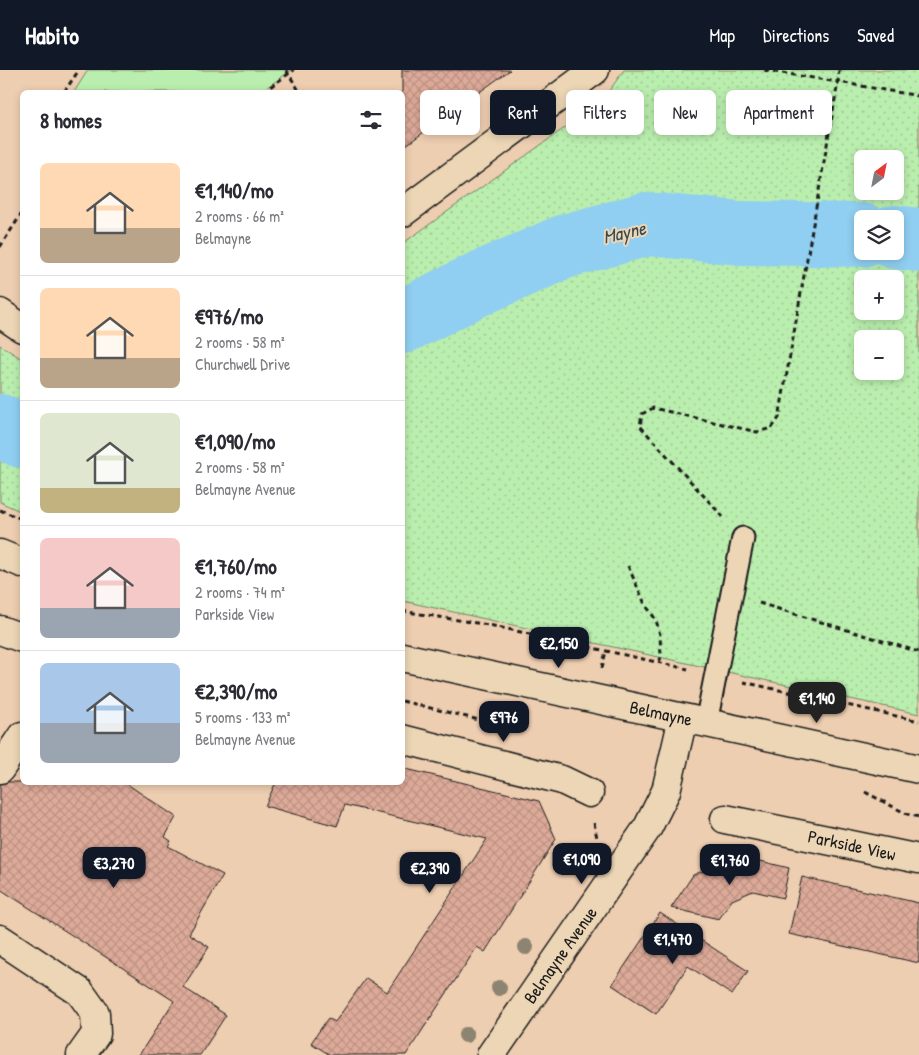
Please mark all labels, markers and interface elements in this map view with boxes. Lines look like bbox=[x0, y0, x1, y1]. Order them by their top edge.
text: Habito bbox=[25, 19, 79, 51]
text: Map bbox=[710, 23, 735, 48]
text: Directions bbox=[763, 23, 829, 48]
text: Saved bbox=[857, 23, 894, 48]
chip: Buy bbox=[420, 90, 480, 135]
chip: Rent bbox=[490, 90, 556, 135]
chip: Filters bbox=[566, 90, 644, 135]
chip: New bbox=[654, 90, 716, 135]
chip: Apartment bbox=[726, 90, 832, 135]
text: 8 homes bbox=[40, 106, 102, 135]
icon: filters bbox=[357, 106, 385, 134]
north arrow bbox=[854, 150, 904, 200]
map controls bbox=[854, 150, 904, 380]
text: €1,140/mo bbox=[195, 176, 274, 205]
icon: home bbox=[80, 183, 140, 243]
text: 2 rooms · 66 m² bbox=[195, 205, 284, 227]
button: layers bbox=[854, 210, 904, 260]
water label: Mayne bbox=[600, 214, 649, 249]
text: Belmayne bbox=[195, 227, 251, 249]
button: + bbox=[854, 270, 904, 320]
text: €976/mo bbox=[195, 302, 263, 331]
icon: home bbox=[80, 308, 140, 368]
button: − bbox=[854, 330, 904, 380]
text: 2 rooms · 58 m² bbox=[195, 331, 285, 353]
text: Churchwell Drive bbox=[195, 353, 290, 375]
text: €1,090/mo bbox=[195, 427, 275, 456]
icon: home bbox=[80, 433, 140, 493]
text: 2 rooms · 58 m² bbox=[195, 456, 285, 478]
text: Belmayne Avenue bbox=[195, 478, 296, 500]
text: €1,760/mo bbox=[195, 552, 277, 581]
icon: home bbox=[80, 558, 140, 618]
text: 2 rooms · 74 m² bbox=[195, 581, 285, 603]
text: Parkside View bbox=[195, 603, 274, 625]
pin: €2,150 bbox=[518, 626, 600, 669]
text: €2,150 bbox=[540, 632, 578, 654]
text: €2,390/mo bbox=[195, 677, 277, 706]
pin: €1,140 bbox=[776, 682, 858, 724]
icon: home bbox=[80, 683, 140, 743]
text: €1,140 bbox=[799, 687, 835, 709]
street label: Belmayne bbox=[627, 694, 695, 732]
pin: €976 bbox=[474, 700, 534, 743]
text: 5 rooms · 133 m² bbox=[195, 706, 291, 728]
text: €976 bbox=[490, 706, 518, 728]
text: Belmayne Avenue bbox=[195, 728, 296, 750]
street label: Parkside View bbox=[806, 824, 898, 866]
pin: €1,090 bbox=[541, 842, 623, 885]
pin: €1,760 bbox=[689, 844, 771, 886]
pin: €3,270 bbox=[73, 846, 155, 889]
text: €1,090 bbox=[564, 848, 600, 870]
text: €1,760 bbox=[711, 849, 749, 871]
text: €3,270 bbox=[94, 852, 134, 874]
pin: €2,390 bbox=[389, 852, 471, 894]
text: €2,390 bbox=[411, 857, 449, 879]
street label: Belmayne Avenue bbox=[517, 902, 603, 1008]
pin: €1,470 bbox=[632, 922, 714, 965]
text: €1,470 bbox=[654, 928, 692, 950]

